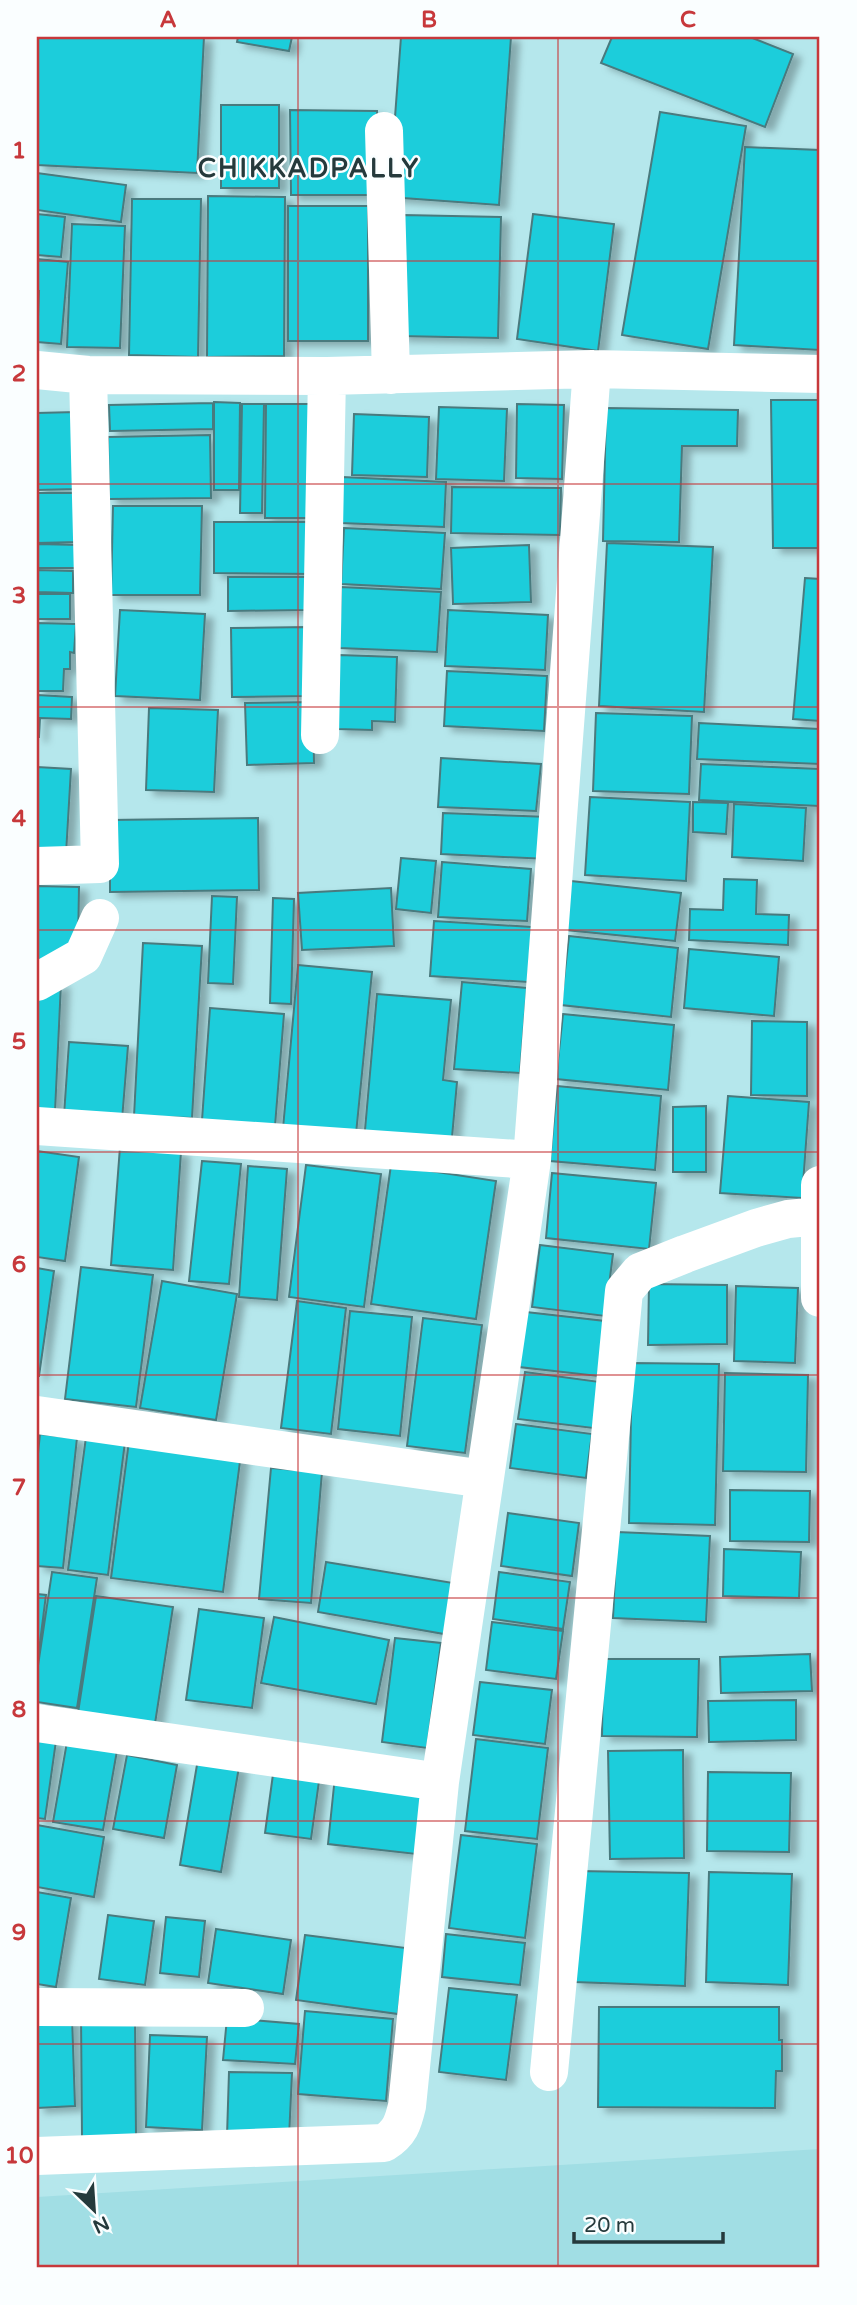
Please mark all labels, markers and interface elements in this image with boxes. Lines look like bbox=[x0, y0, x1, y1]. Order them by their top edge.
text: A bbox=[159, 6, 177, 34]
text: B bbox=[421, 6, 437, 34]
text: C bbox=[680, 6, 696, 34]
text: 1 bbox=[12, 137, 26, 165]
district label: CHIKKADPALLY bbox=[198, 153, 420, 184]
text: 2 bbox=[12, 360, 26, 388]
text: 3 bbox=[12, 582, 26, 610]
text: 4 bbox=[12, 805, 27, 833]
text: 5 bbox=[12, 1028, 26, 1056]
text: 6 bbox=[12, 1251, 26, 1279]
text: 7 bbox=[12, 1474, 26, 1502]
text: 8 bbox=[12, 1696, 26, 1724]
text: 9 bbox=[12, 1919, 26, 1947]
text: 10 bbox=[5, 2142, 33, 2170]
north arrow bbox=[60, 2176, 130, 2246]
scale bar bbox=[574, 2200, 722, 2244]
text: N bbox=[89, 2211, 112, 2238]
text: 20 m bbox=[584, 2213, 635, 2238]

